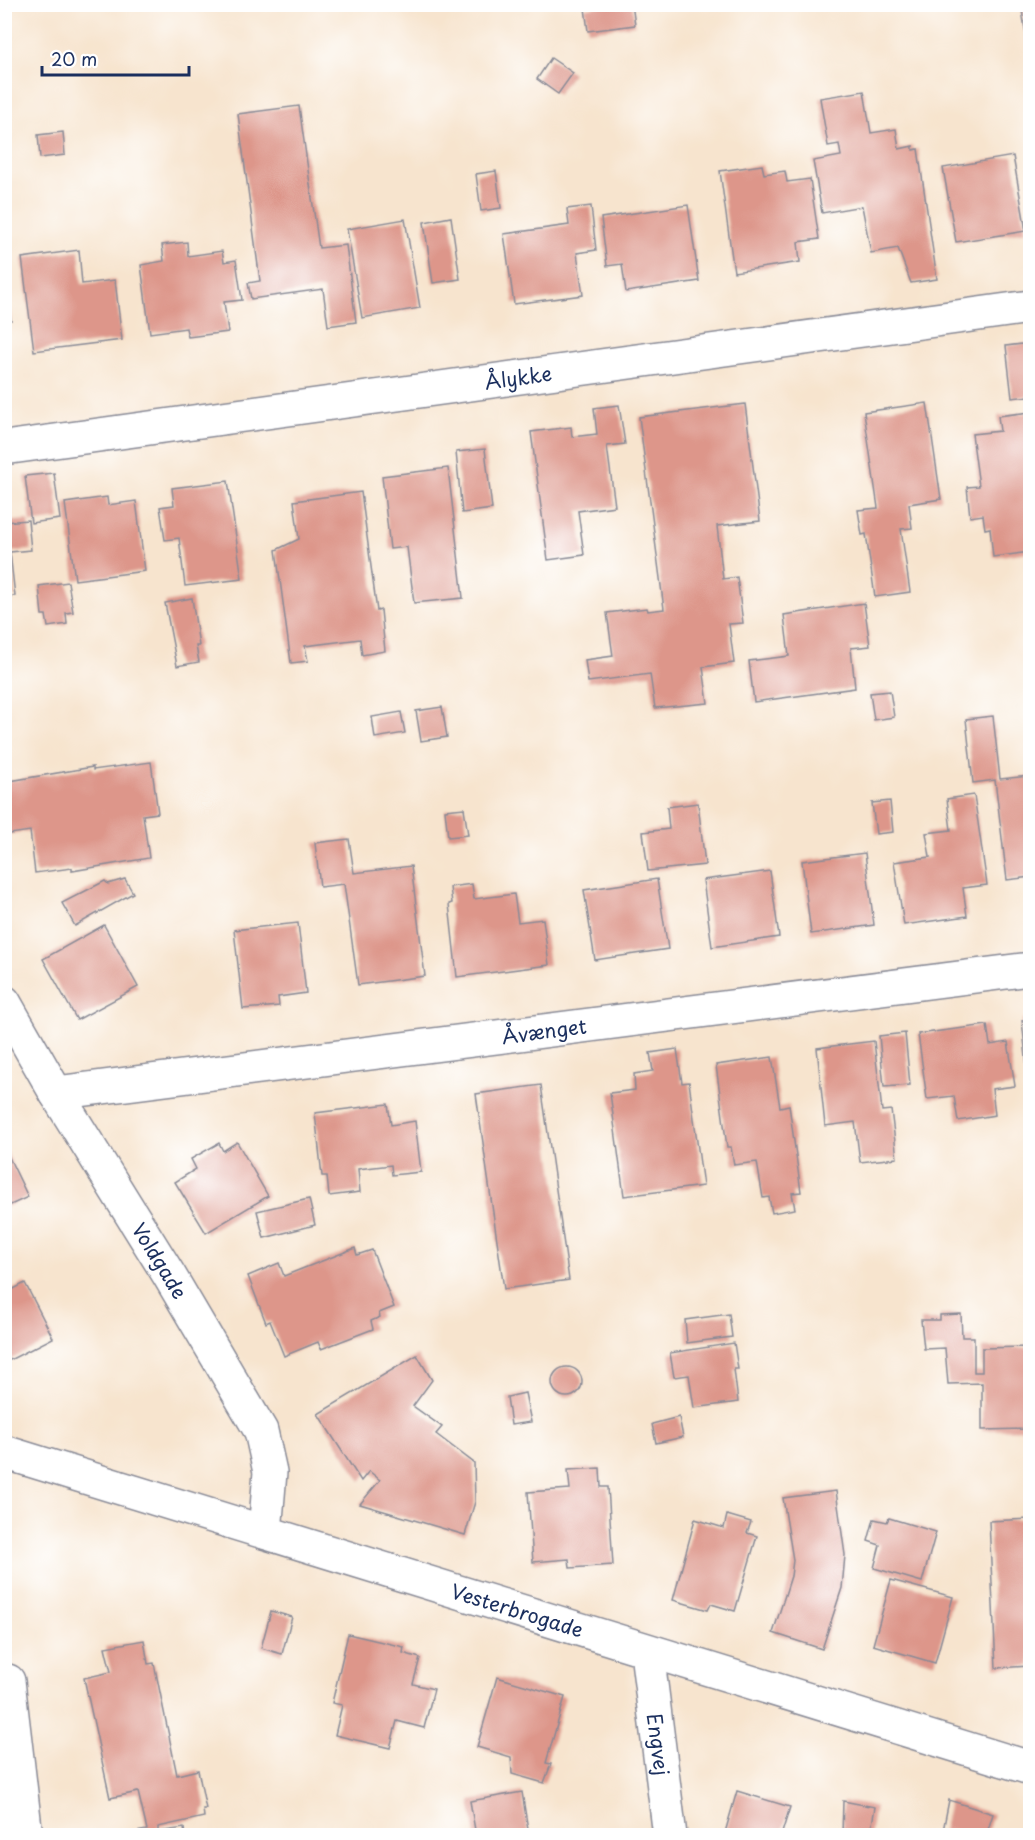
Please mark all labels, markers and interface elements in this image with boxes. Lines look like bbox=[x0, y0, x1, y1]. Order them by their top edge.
scale bar bbox=[42, 39, 189, 77]
text: 20 m bbox=[51, 45, 97, 72]
street label: Ålykke bbox=[483, 358, 554, 397]
street label: Åvænget bbox=[500, 1011, 588, 1051]
street label: Voldgade bbox=[125, 1217, 195, 1305]
street label: Vesterbrogade bbox=[447, 1576, 587, 1645]
street label: Engvej bbox=[640, 1711, 677, 1777]

